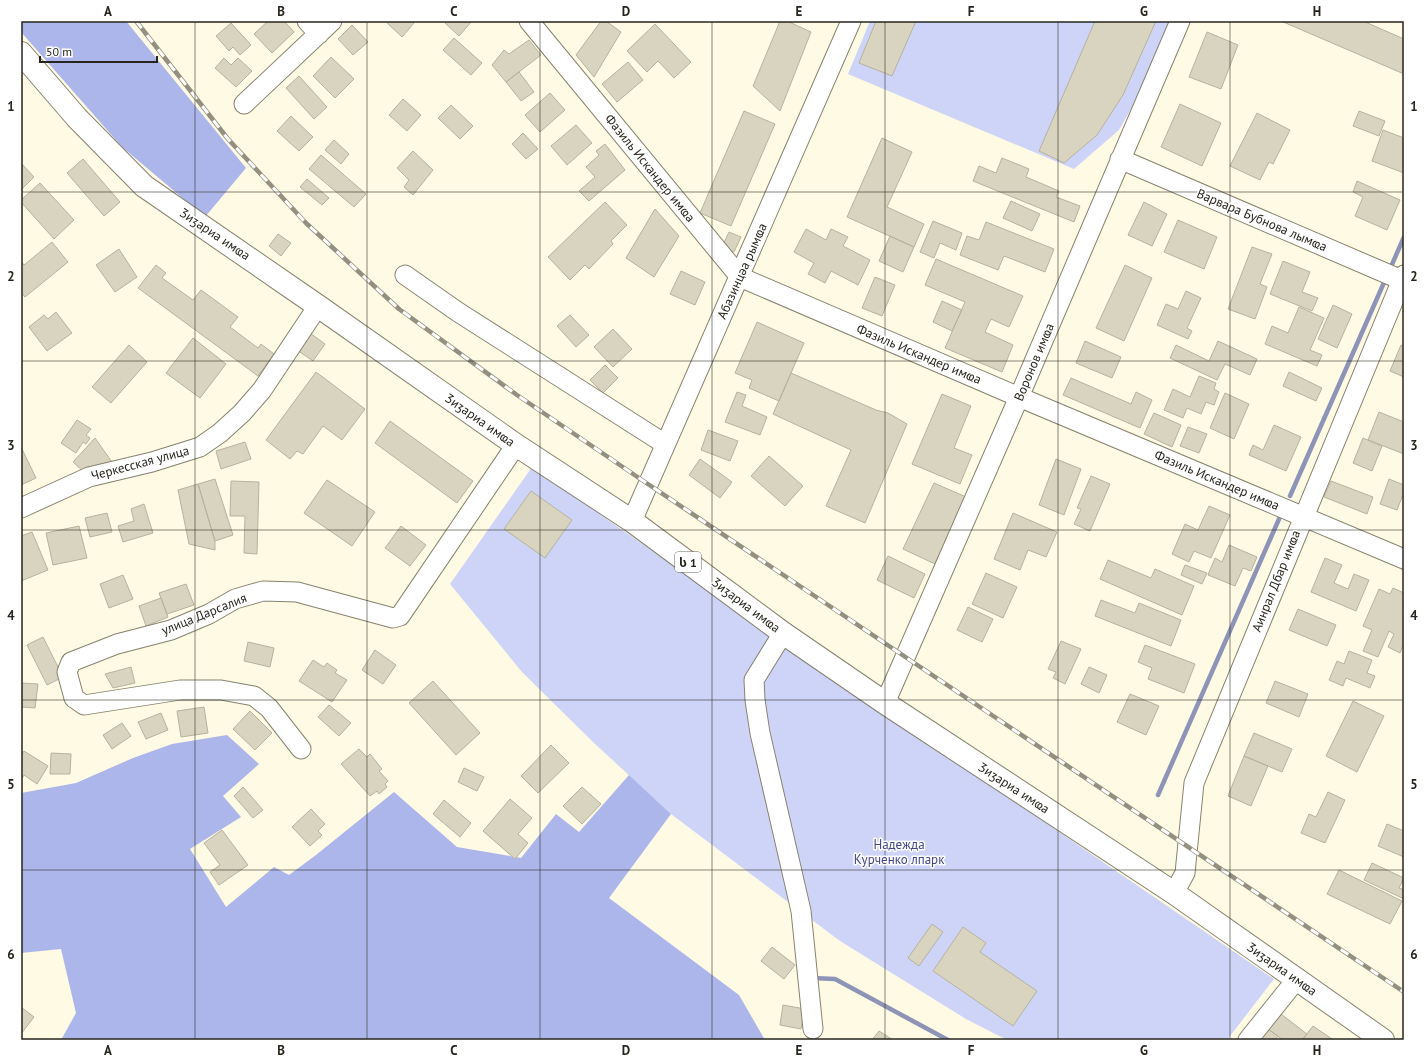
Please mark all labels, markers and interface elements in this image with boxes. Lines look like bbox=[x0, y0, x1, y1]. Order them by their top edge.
text: A bbox=[104, 3, 112, 20]
text: B bbox=[277, 3, 285, 20]
text: C bbox=[450, 3, 458, 20]
text: D bbox=[622, 3, 630, 20]
text: E bbox=[796, 3, 803, 20]
text: F bbox=[968, 3, 975, 20]
text: G bbox=[1140, 3, 1148, 20]
text: H bbox=[1313, 3, 1321, 20]
scale bar bbox=[40, 38, 157, 64]
text: 50 m bbox=[46, 44, 72, 59]
text: 1 bbox=[7, 98, 15, 115]
text: 1 bbox=[1410, 98, 1418, 115]
street label: Фазиль Искандер имҩа bbox=[601, 111, 699, 225]
street label: Варвара Бубнова лымҩа bbox=[1194, 185, 1330, 255]
street label: Ӡиӡариа имҩа bbox=[176, 204, 254, 264]
street label: Абазинцәа рымҩа bbox=[713, 220, 771, 322]
text: 2 bbox=[7, 268, 15, 285]
text: 2 bbox=[1410, 268, 1418, 285]
street label: Фазиль Искандер имҩа bbox=[854, 320, 984, 388]
street label: Воронов имҩа bbox=[1010, 320, 1058, 404]
street label: Ӡиӡариа имҩа bbox=[442, 390, 518, 450]
text: 3 bbox=[7, 437, 15, 454]
text: 3 bbox=[1410, 437, 1418, 454]
street label: Черкесская улица bbox=[89, 442, 191, 484]
street label: Фазиль Искандер имҩа bbox=[1152, 446, 1282, 514]
street label: Аинрал Дбар имҩа bbox=[1248, 528, 1304, 634]
road number: ს 1 bbox=[675, 552, 701, 572]
street label: Ӡиӡариа имҩа bbox=[708, 574, 784, 636]
street label: улица Дарсалия bbox=[159, 589, 249, 639]
text: 4 bbox=[7, 607, 15, 624]
text: 4 bbox=[1410, 607, 1418, 624]
street label: Ӡиӡариа имҩа bbox=[975, 759, 1053, 817]
text: 5 bbox=[7, 776, 15, 793]
text: 5 bbox=[1410, 776, 1418, 793]
park label: Надежда Курченко лпарк bbox=[854, 836, 945, 868]
street label: Ӡиӡариа имҩа bbox=[1244, 939, 1320, 999]
text: 6 bbox=[7, 946, 15, 963]
text: 6 bbox=[1410, 946, 1418, 963]
text: A bbox=[104, 1042, 112, 1059]
text: B bbox=[277, 1042, 285, 1059]
text: C bbox=[450, 1042, 458, 1059]
text: D bbox=[622, 1042, 630, 1059]
text: E bbox=[796, 1042, 803, 1059]
text: F bbox=[968, 1042, 975, 1059]
text: G bbox=[1140, 1042, 1148, 1059]
text: H bbox=[1313, 1042, 1321, 1059]

